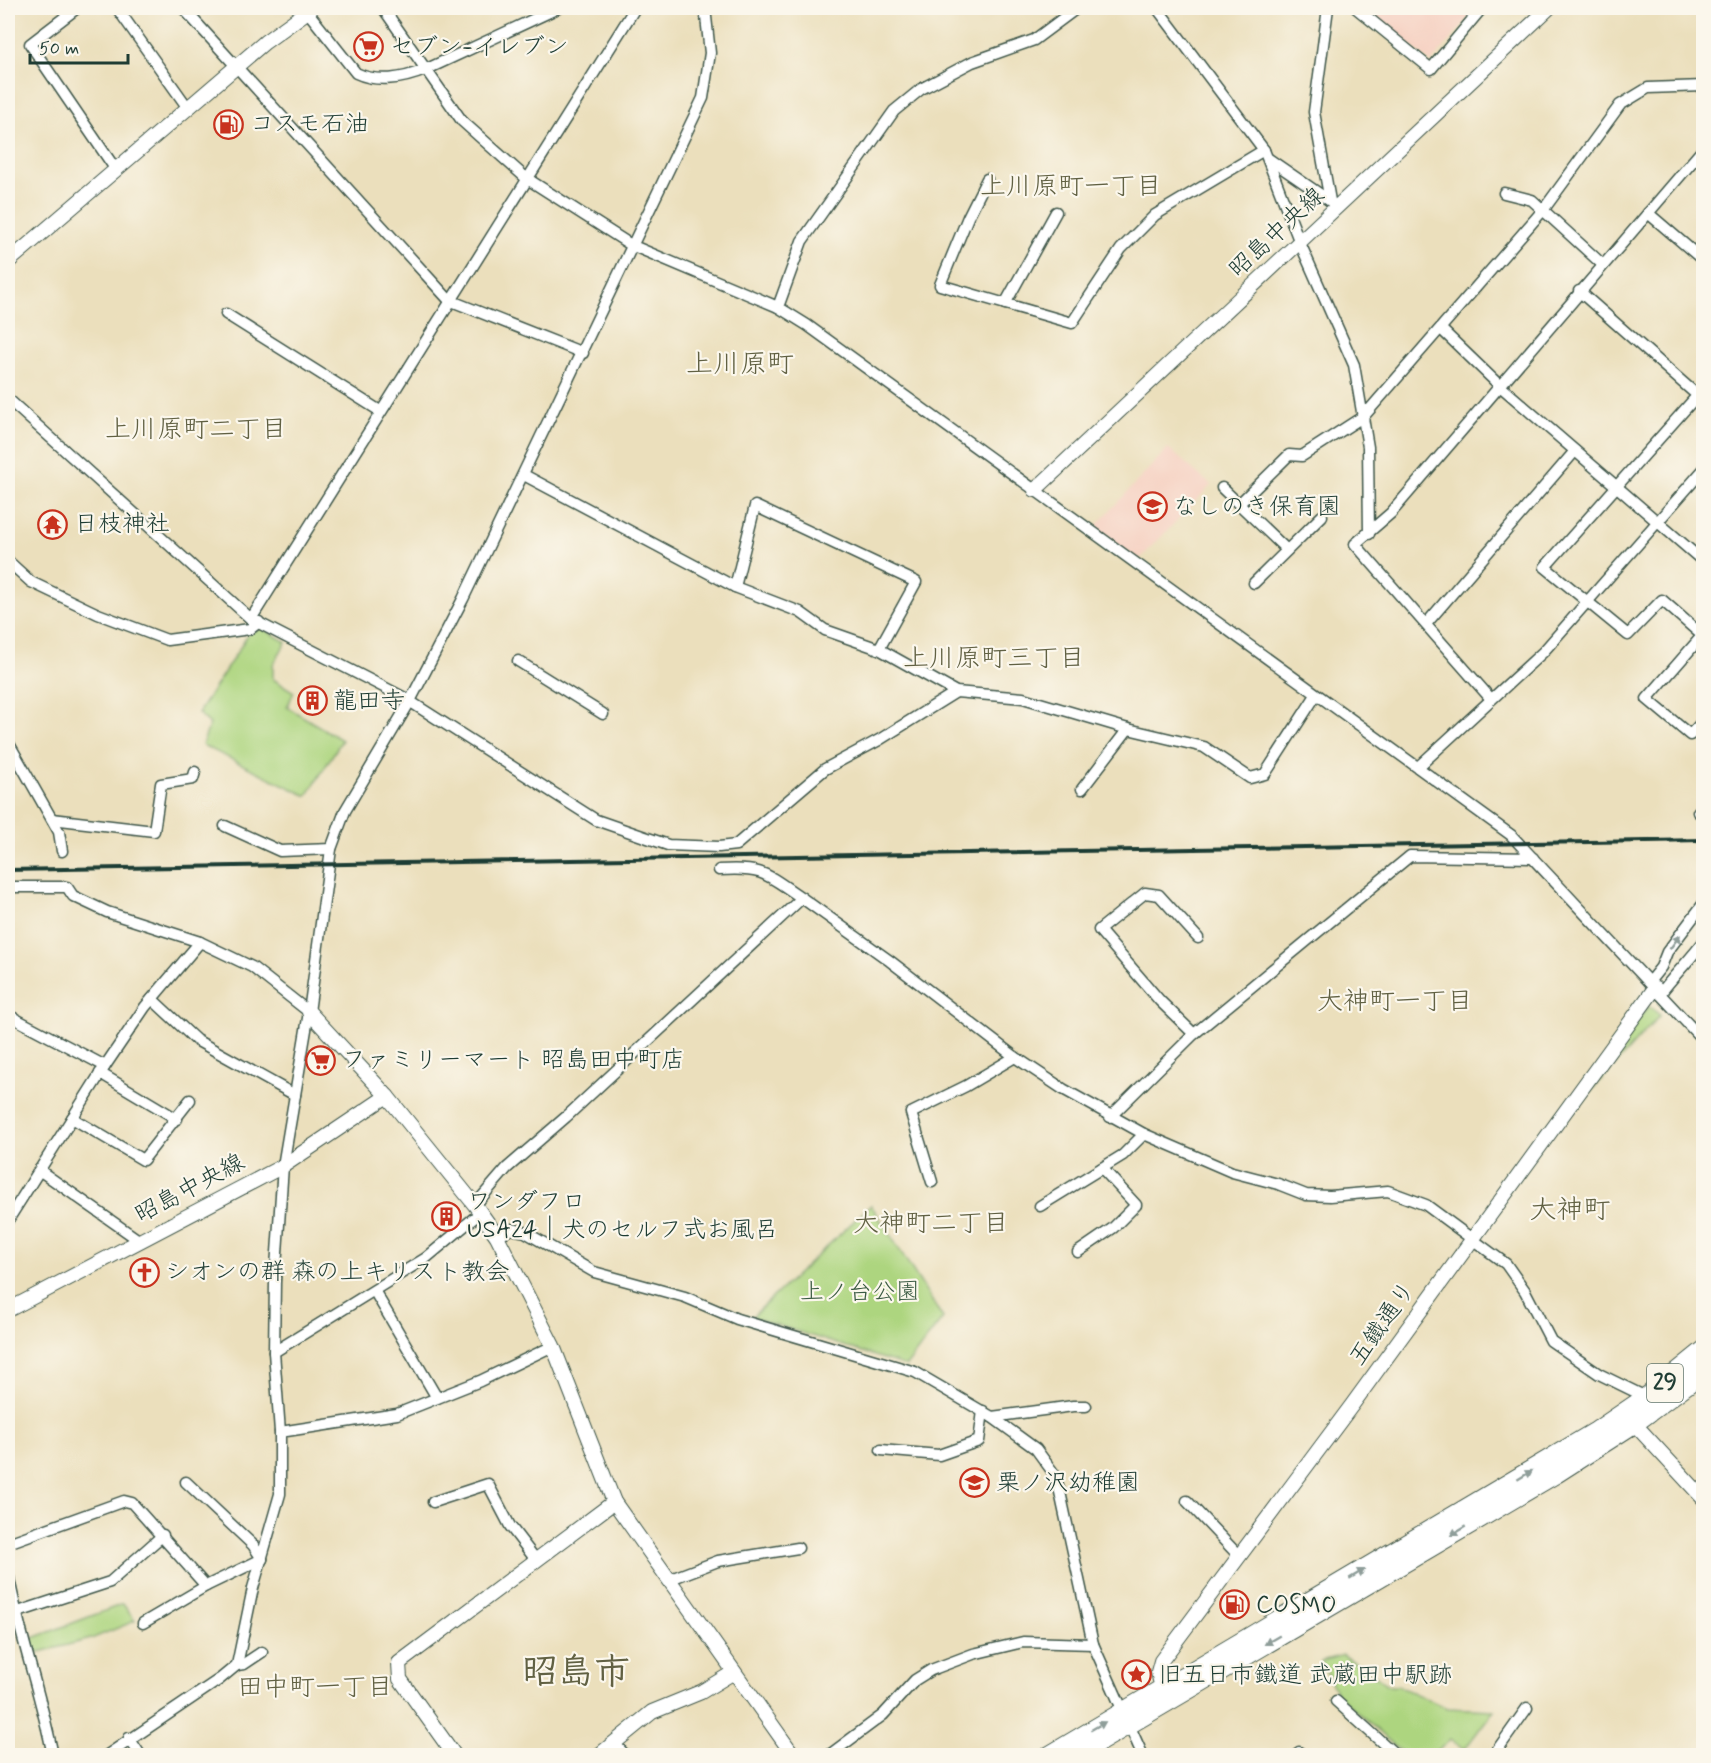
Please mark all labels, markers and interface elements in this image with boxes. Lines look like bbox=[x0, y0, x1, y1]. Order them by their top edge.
scale bar bbox=[30, 27, 128, 65]
supermarket icon: セブン-イレブン bbox=[353, 31, 385, 63]
place label: セブン-イレブン bbox=[390, 32, 569, 63]
text: 50 m bbox=[39, 37, 79, 61]
fuel station icon: コスモ石油 bbox=[213, 108, 245, 140]
place label: コスモ石油 bbox=[250, 109, 369, 140]
district label: 上川原町一丁目 bbox=[980, 170, 1162, 204]
street label: 昭島中央線 bbox=[1223, 181, 1331, 285]
district label: 上川原町 bbox=[686, 347, 794, 382]
district label: 上川原町二丁目 bbox=[105, 413, 287, 447]
school or university icon: なしのき保育園 bbox=[1136, 491, 1168, 523]
place label: なしのき保育園 bbox=[1173, 492, 1341, 523]
temple icon: 日枝神社 bbox=[37, 508, 69, 540]
place label: 日枝神社 bbox=[74, 509, 170, 540]
district label: 上川原町三丁目 bbox=[903, 642, 1085, 676]
building icon: 龍田寺 bbox=[296, 685, 328, 717]
place label: 龍田寺 bbox=[333, 686, 405, 717]
one-way arrow bbox=[1669, 934, 1681, 950]
district label: 大神町一丁目 bbox=[1317, 985, 1473, 1019]
supermarket icon: ファミリーマート 昭島田中町店 bbox=[305, 1044, 337, 1076]
place label: ファミリーマート 昭島田中町店 bbox=[342, 1045, 685, 1076]
street label: 昭島中央線 bbox=[130, 1147, 250, 1231]
place label: ワンダフロ USA24｜犬のセルフ式お風呂 bbox=[467, 1187, 778, 1246]
district label: 大神町 bbox=[1530, 1193, 1611, 1228]
building icon: ワンダフロ USA24｜犬のセルフ式お風呂 bbox=[430, 1200, 462, 1232]
district label: 大神町二丁目 bbox=[853, 1207, 1009, 1241]
church icon: シオンの群 森の上キリスト教会 bbox=[128, 1256, 160, 1288]
place label: シオンの群 森の上キリスト教会 bbox=[165, 1257, 509, 1288]
street label: 五鐵通り bbox=[1343, 1276, 1423, 1372]
park label: 上ノ台公園 bbox=[800, 1277, 920, 1308]
road number: 29 bbox=[1647, 1364, 1683, 1402]
school or university icon: 栗ノ沢幼稚園 bbox=[959, 1467, 991, 1499]
place label: 栗ノ沢幼稚園 bbox=[996, 1468, 1140, 1499]
one-way arrow bbox=[1517, 1469, 1533, 1480]
one-way arrow bbox=[1449, 1526, 1466, 1536]
one-way arrow bbox=[1349, 1569, 1365, 1580]
fuel station icon: COSMO bbox=[1219, 1589, 1251, 1621]
place label: COSMO bbox=[1256, 1590, 1337, 1621]
one-way arrow bbox=[1264, 1635, 1280, 1646]
district label: 昭島市 bbox=[522, 1650, 630, 1697]
place icon: 旧五日市鐵道 武蔵田中駅跡 bbox=[1121, 1659, 1153, 1691]
place label: 旧五日市鐵道 武蔵田中駅跡 bbox=[1158, 1660, 1452, 1691]
district label: 田中町一丁目 bbox=[237, 1671, 393, 1705]
one-way arrow bbox=[1090, 1721, 1107, 1731]

